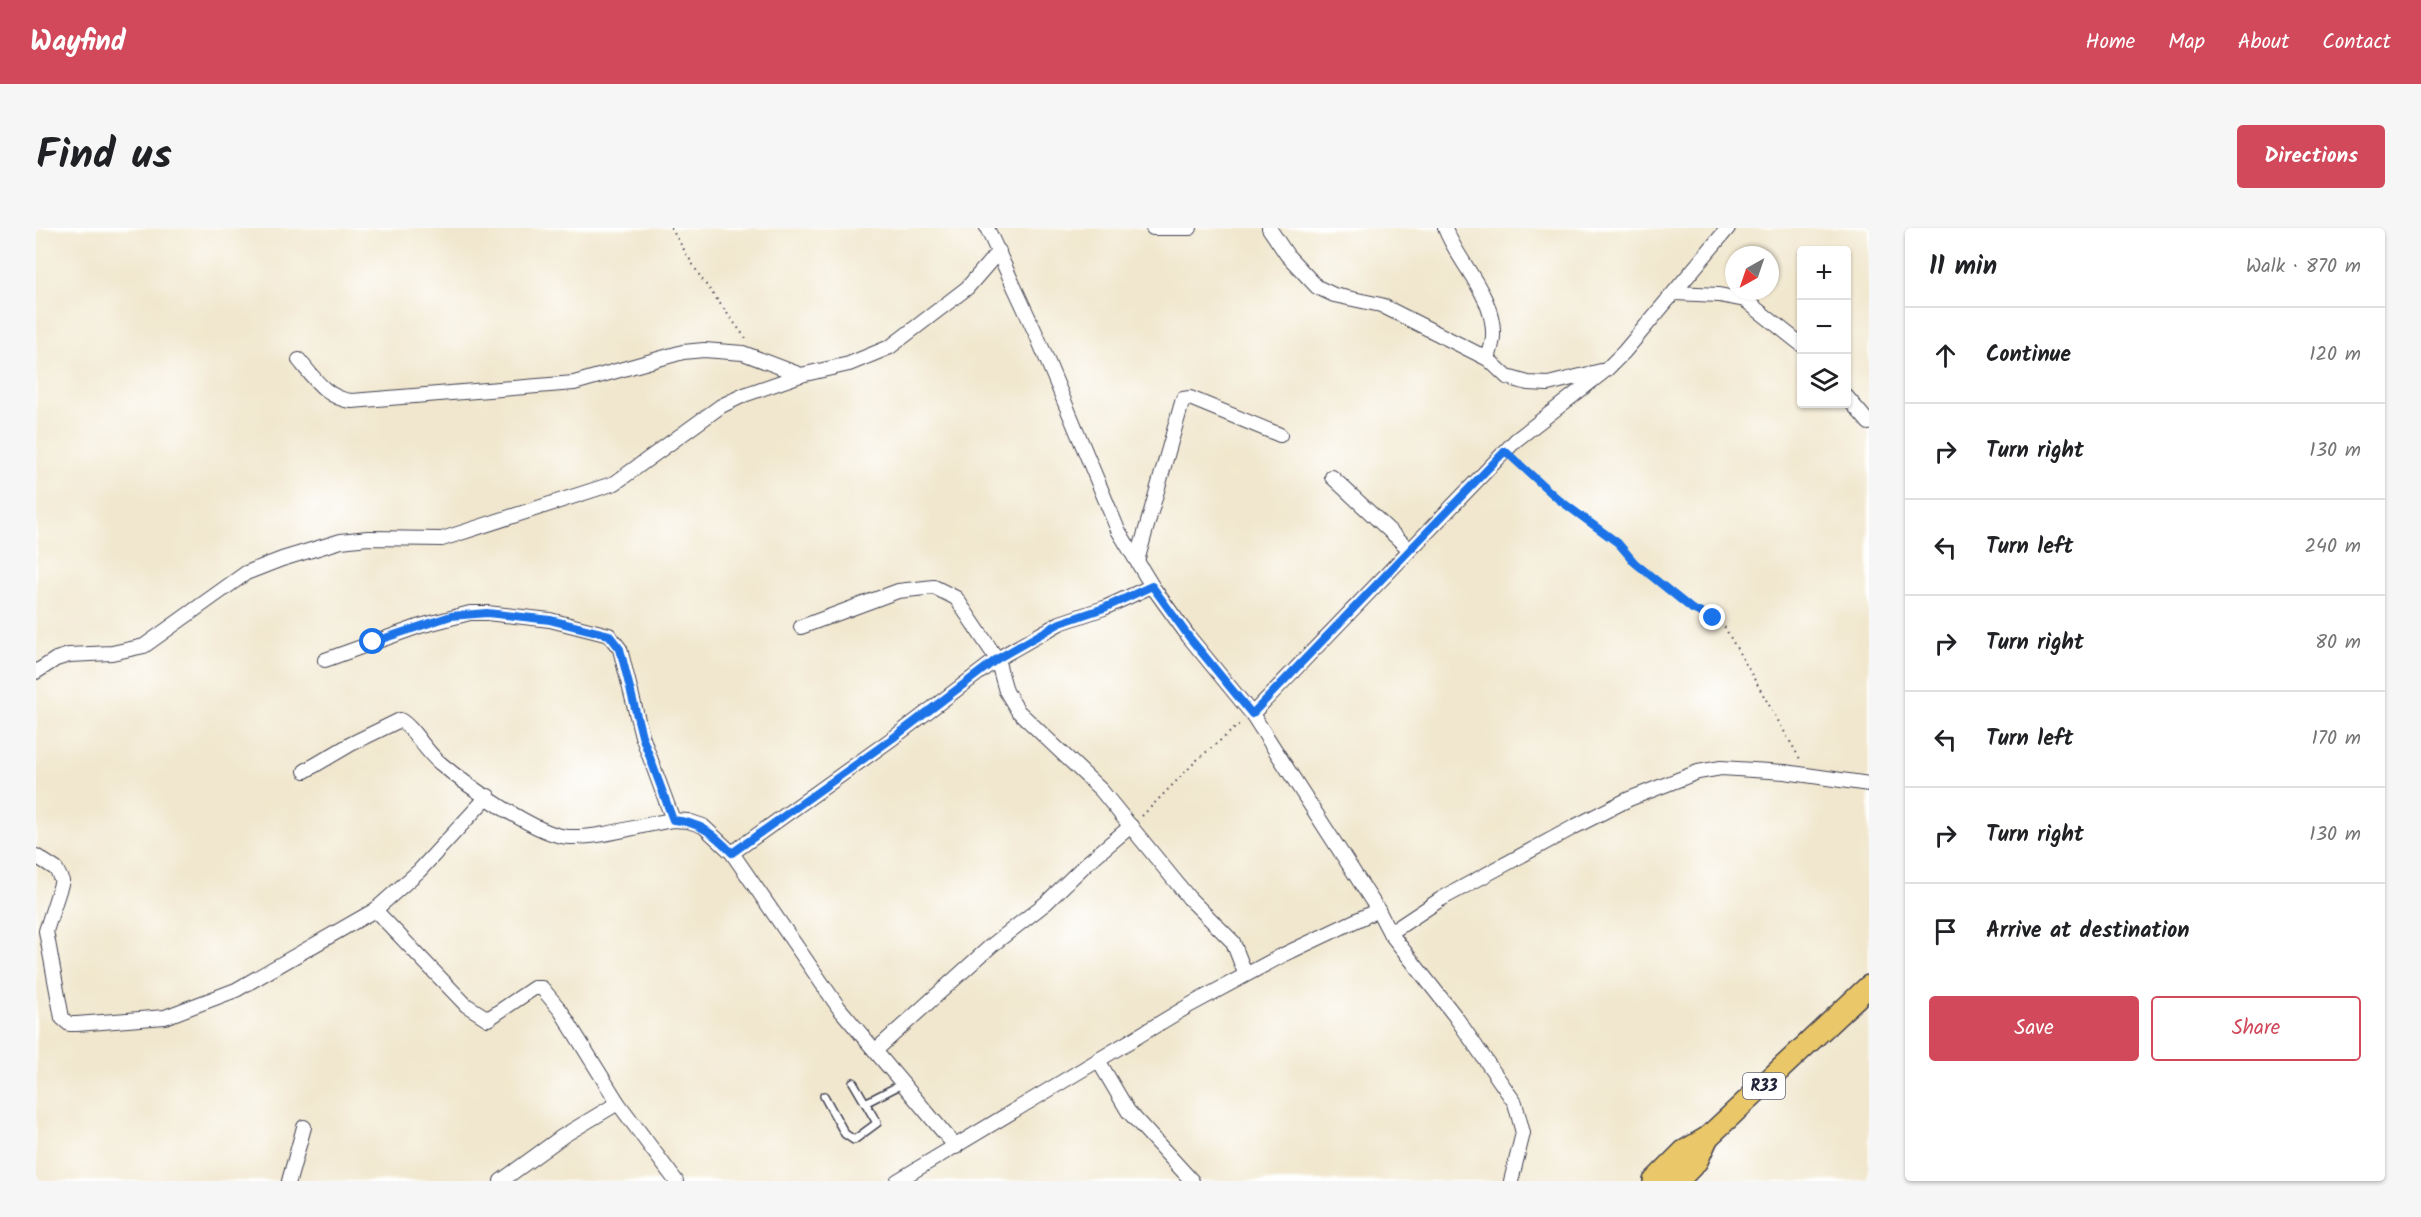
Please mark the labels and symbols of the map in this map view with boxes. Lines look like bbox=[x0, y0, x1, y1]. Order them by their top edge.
north arrow bbox=[1725, 246, 1779, 300]
route end bbox=[1699, 604, 1725, 630]
route start bbox=[359, 628, 385, 654]
road number: R33 bbox=[1743, 1073, 1785, 1099]

